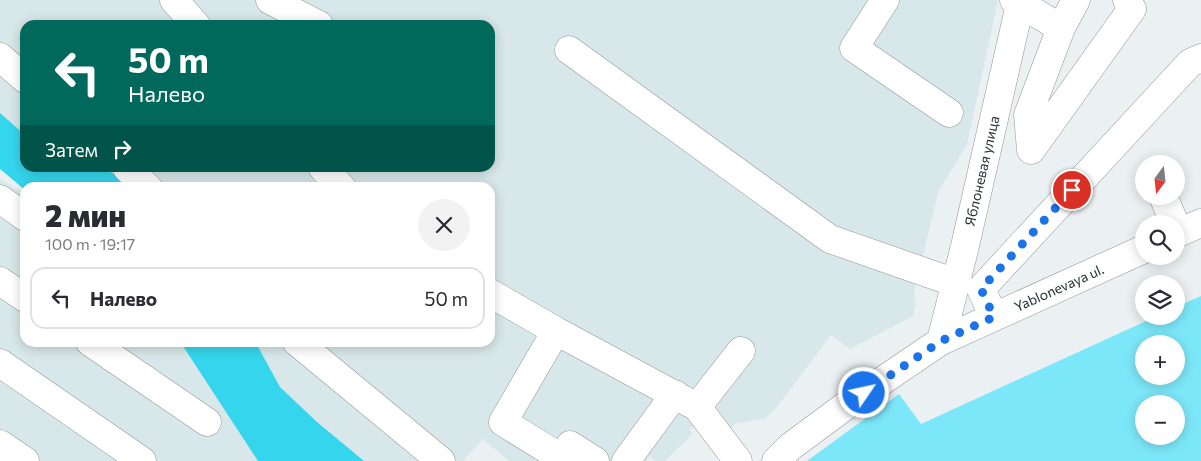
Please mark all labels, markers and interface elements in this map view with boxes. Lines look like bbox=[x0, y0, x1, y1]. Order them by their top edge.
text: 50 m bbox=[128, 37, 209, 80]
icon: left bbox=[45, 40, 110, 105]
text: Налево bbox=[128, 80, 205, 107]
street label: Яблоневая улица bbox=[961, 114, 1002, 228]
icon: right bbox=[108, 135, 136, 163]
text: Затем bbox=[45, 138, 98, 161]
north arrow bbox=[1135, 155, 1185, 205]
map controls bbox=[1135, 155, 1185, 445]
pin bbox=[1051, 169, 1093, 211]
icon: arrive bbox=[1058, 176, 1086, 204]
text: 2 мин bbox=[45, 196, 126, 233]
button: close bbox=[418, 199, 470, 251]
button: search bbox=[1135, 215, 1185, 265]
text: 100 m · 19:17 bbox=[45, 234, 135, 253]
street label: Yablonevaya ul. bbox=[1011, 260, 1106, 315]
button: layers bbox=[1135, 275, 1185, 325]
icon: left bbox=[47, 284, 75, 312]
text: Налево bbox=[90, 287, 157, 310]
text: 50 m bbox=[424, 287, 468, 310]
button: + bbox=[1135, 335, 1185, 385]
position arrow bbox=[837, 366, 889, 418]
button: − bbox=[1135, 395, 1185, 445]

